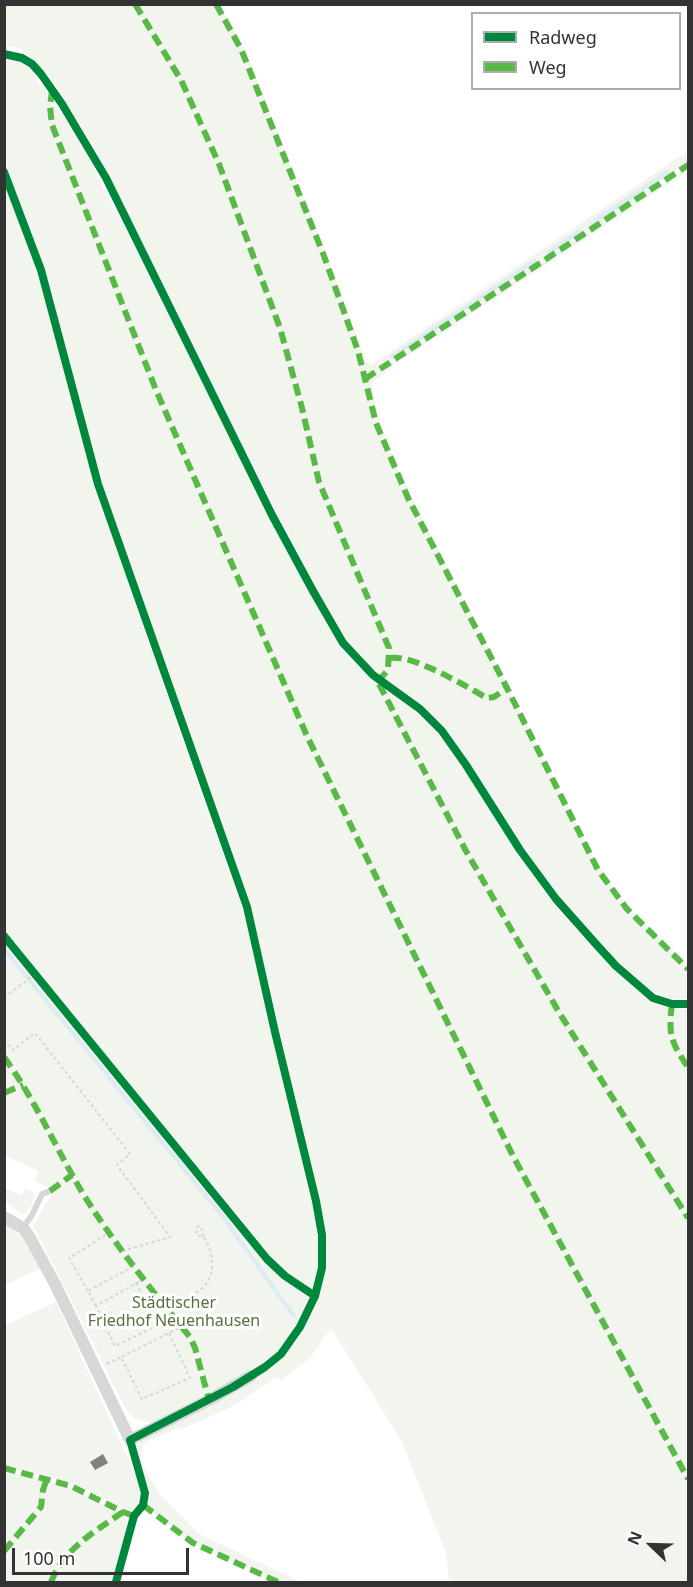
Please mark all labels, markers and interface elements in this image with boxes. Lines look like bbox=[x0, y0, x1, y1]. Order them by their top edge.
legend bbox=[471, 12, 681, 90]
text: Radweg bbox=[529, 25, 597, 49]
text: Weg bbox=[529, 55, 567, 79]
park label: Städtischer Friedhof Neuenhausen bbox=[88, 1293, 260, 1331]
north arrow bbox=[621, 1515, 681, 1575]
text: N bbox=[622, 1528, 647, 1548]
scale bar bbox=[15, 1536, 192, 1574]
text: 100 m bbox=[23, 1546, 75, 1570]

